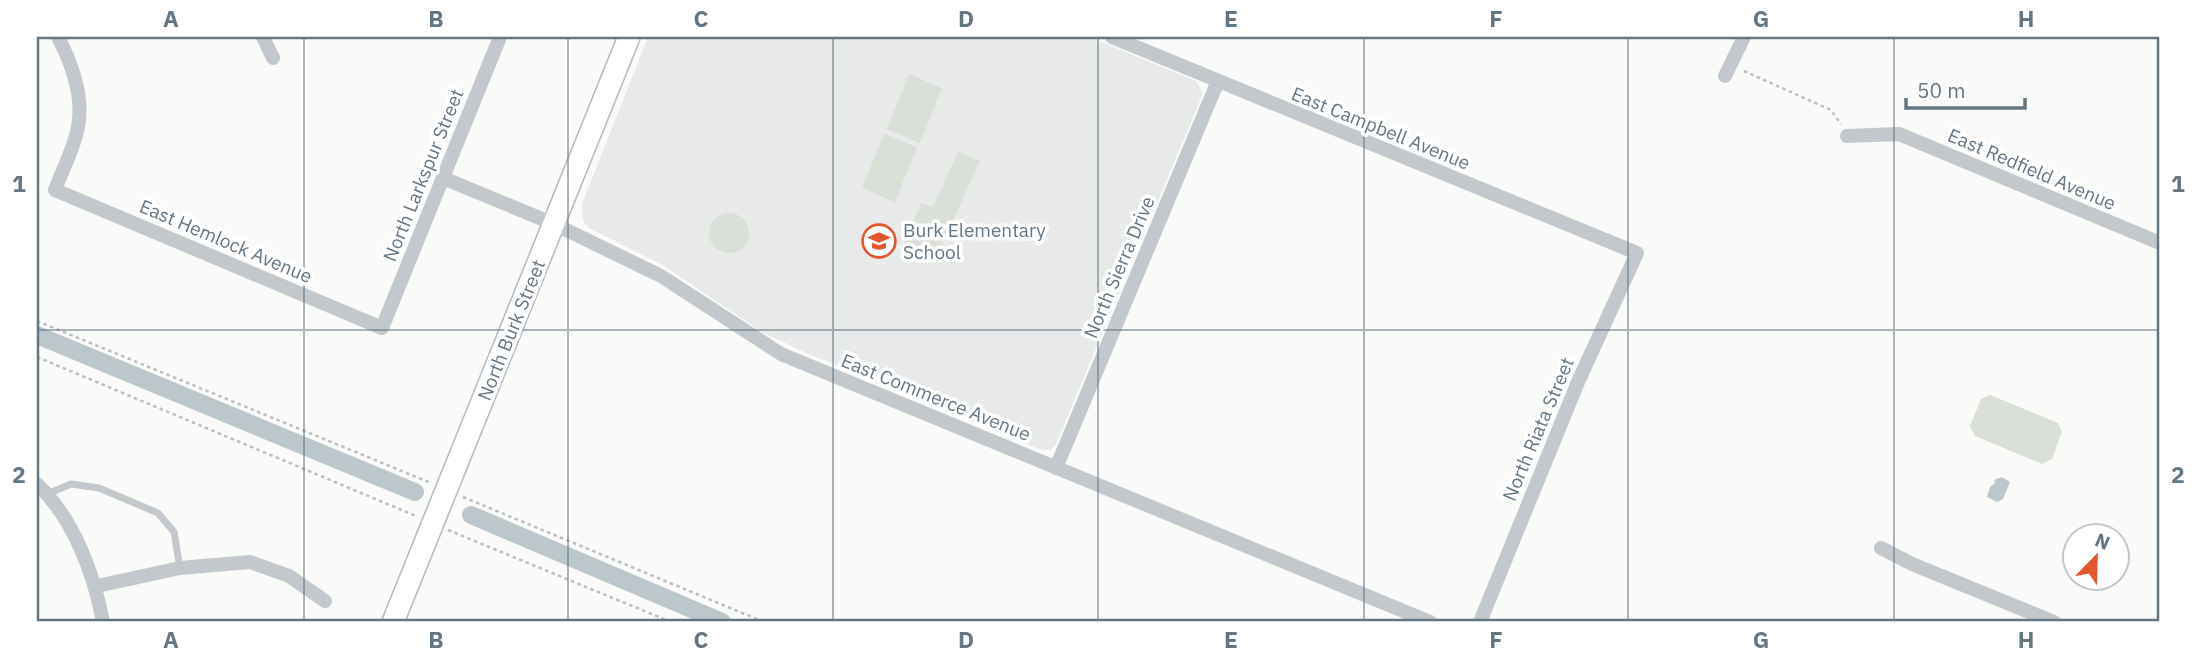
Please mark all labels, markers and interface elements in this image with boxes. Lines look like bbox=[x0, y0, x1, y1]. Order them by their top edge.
text: A bbox=[163, 3, 179, 33]
text: B bbox=[428, 3, 444, 33]
text: C bbox=[694, 3, 709, 33]
text: D bbox=[958, 3, 974, 33]
text: E bbox=[1224, 3, 1238, 33]
text: F bbox=[1489, 3, 1503, 33]
text: G bbox=[1753, 3, 1769, 33]
text: H bbox=[2018, 3, 2034, 33]
scale bar bbox=[1906, 66, 2025, 110]
text: 50 m bbox=[1917, 76, 1966, 104]
street label: East Campbell Avenue bbox=[1288, 81, 1474, 175]
street label: North Larkspur Street bbox=[377, 85, 469, 265]
street label: East Redfield Avenue bbox=[1944, 123, 2120, 215]
text: 1 bbox=[12, 168, 26, 198]
text: 1 bbox=[2171, 168, 2185, 198]
street label: North Sierra Drive bbox=[1078, 192, 1160, 342]
street label: East Hemlock Avenue bbox=[136, 194, 316, 288]
place label: Burk Elementary School bbox=[903, 218, 1046, 264]
school or university icon: Burk Elementary School bbox=[860, 222, 898, 260]
street label: North Burk Street bbox=[472, 256, 550, 404]
street label: East Commerce Avenue bbox=[838, 348, 1034, 446]
street label: North Riata Street bbox=[1497, 354, 1579, 504]
text: 2 bbox=[12, 459, 26, 489]
text: 2 bbox=[2171, 459, 2185, 489]
north arrow bbox=[2060, 522, 2130, 592]
text: N bbox=[2092, 528, 2114, 555]
text: A bbox=[163, 624, 179, 654]
text: B bbox=[428, 624, 444, 654]
text: C bbox=[694, 624, 709, 654]
text: D bbox=[958, 624, 974, 654]
text: E bbox=[1224, 624, 1238, 654]
text: F bbox=[1489, 624, 1503, 654]
text: G bbox=[1753, 624, 1769, 654]
text: H bbox=[2018, 624, 2034, 654]

